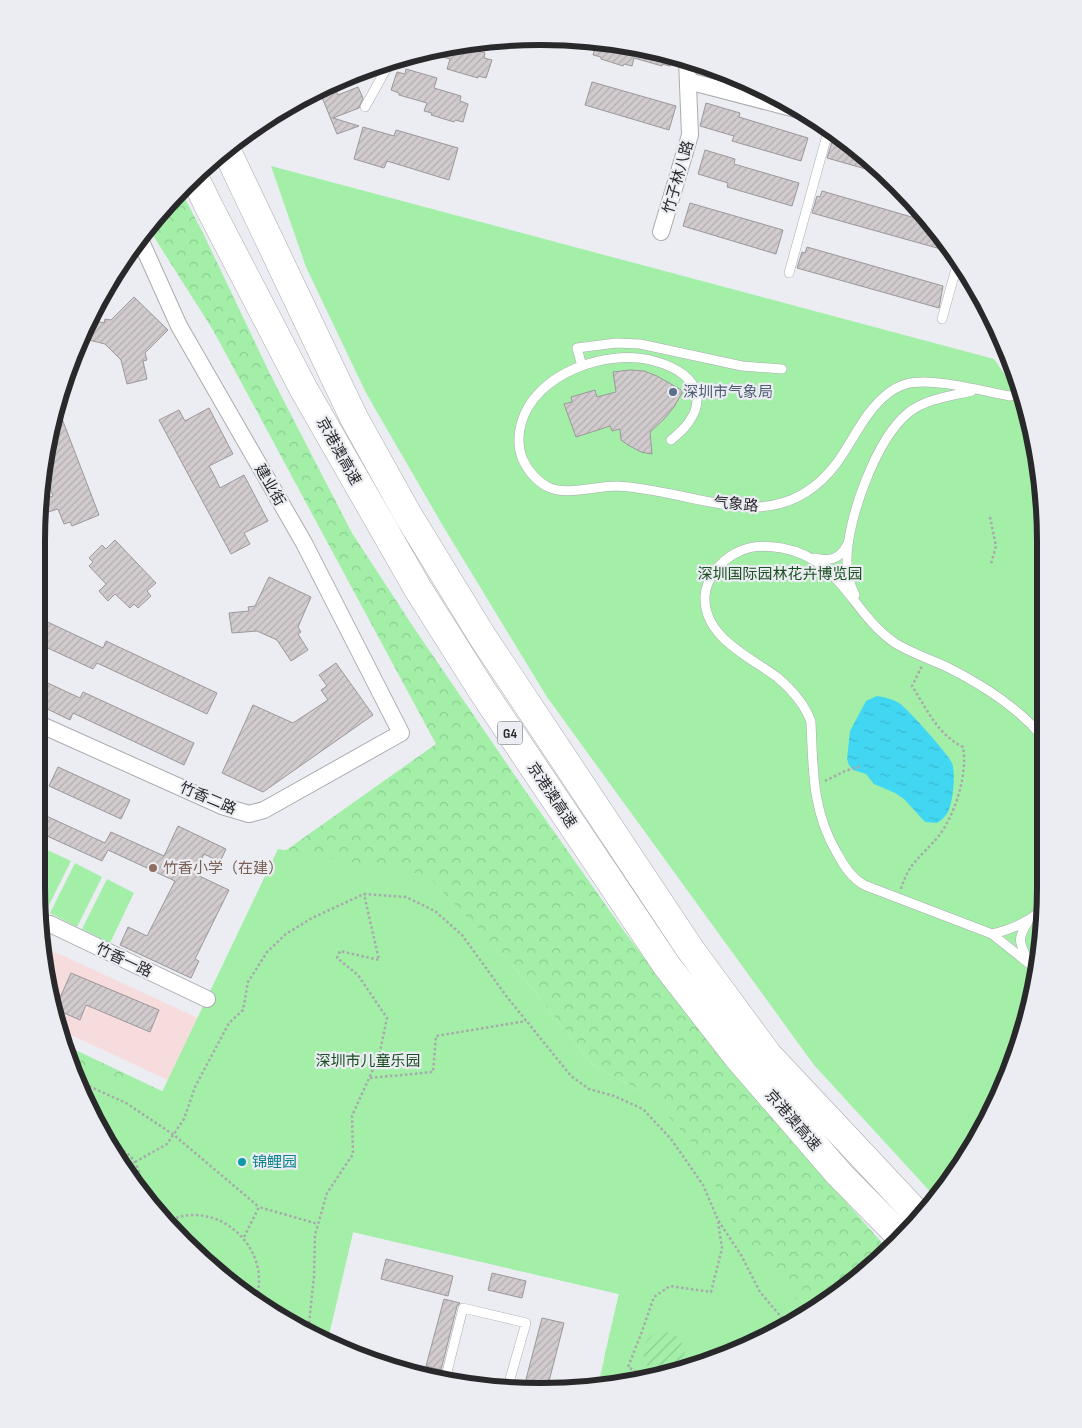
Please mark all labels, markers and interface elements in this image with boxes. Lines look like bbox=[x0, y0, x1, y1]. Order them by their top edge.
street label: 竹子林八路 bbox=[659, 138, 698, 216]
place label: 深圳市气象局 bbox=[683, 383, 773, 402]
marker: 深圳市气象局 bbox=[667, 386, 679, 398]
street label: 京港澳高速 bbox=[312, 414, 365, 489]
street label: 建业街 bbox=[250, 461, 289, 509]
street label: 气象路 bbox=[713, 493, 759, 516]
park label: 深圳国际园林花卉博览园 bbox=[697, 565, 863, 584]
road number: G4 bbox=[498, 721, 522, 744]
street label: 京港澳高速 bbox=[523, 759, 580, 832]
street label: 竹香二路 bbox=[176, 778, 239, 819]
place label: 竹香小学（在建） bbox=[163, 859, 283, 878]
marker: 竹香小学（在建） bbox=[147, 862, 159, 874]
street label: 竹香一路 bbox=[93, 939, 155, 982]
park label: 深圳市儿童乐园 bbox=[315, 1052, 421, 1071]
street label: 京港澳高速 bbox=[761, 1086, 824, 1155]
place label: 锦鲤园 bbox=[252, 1153, 297, 1172]
marker: 锦鲤园 bbox=[236, 1156, 248, 1168]

